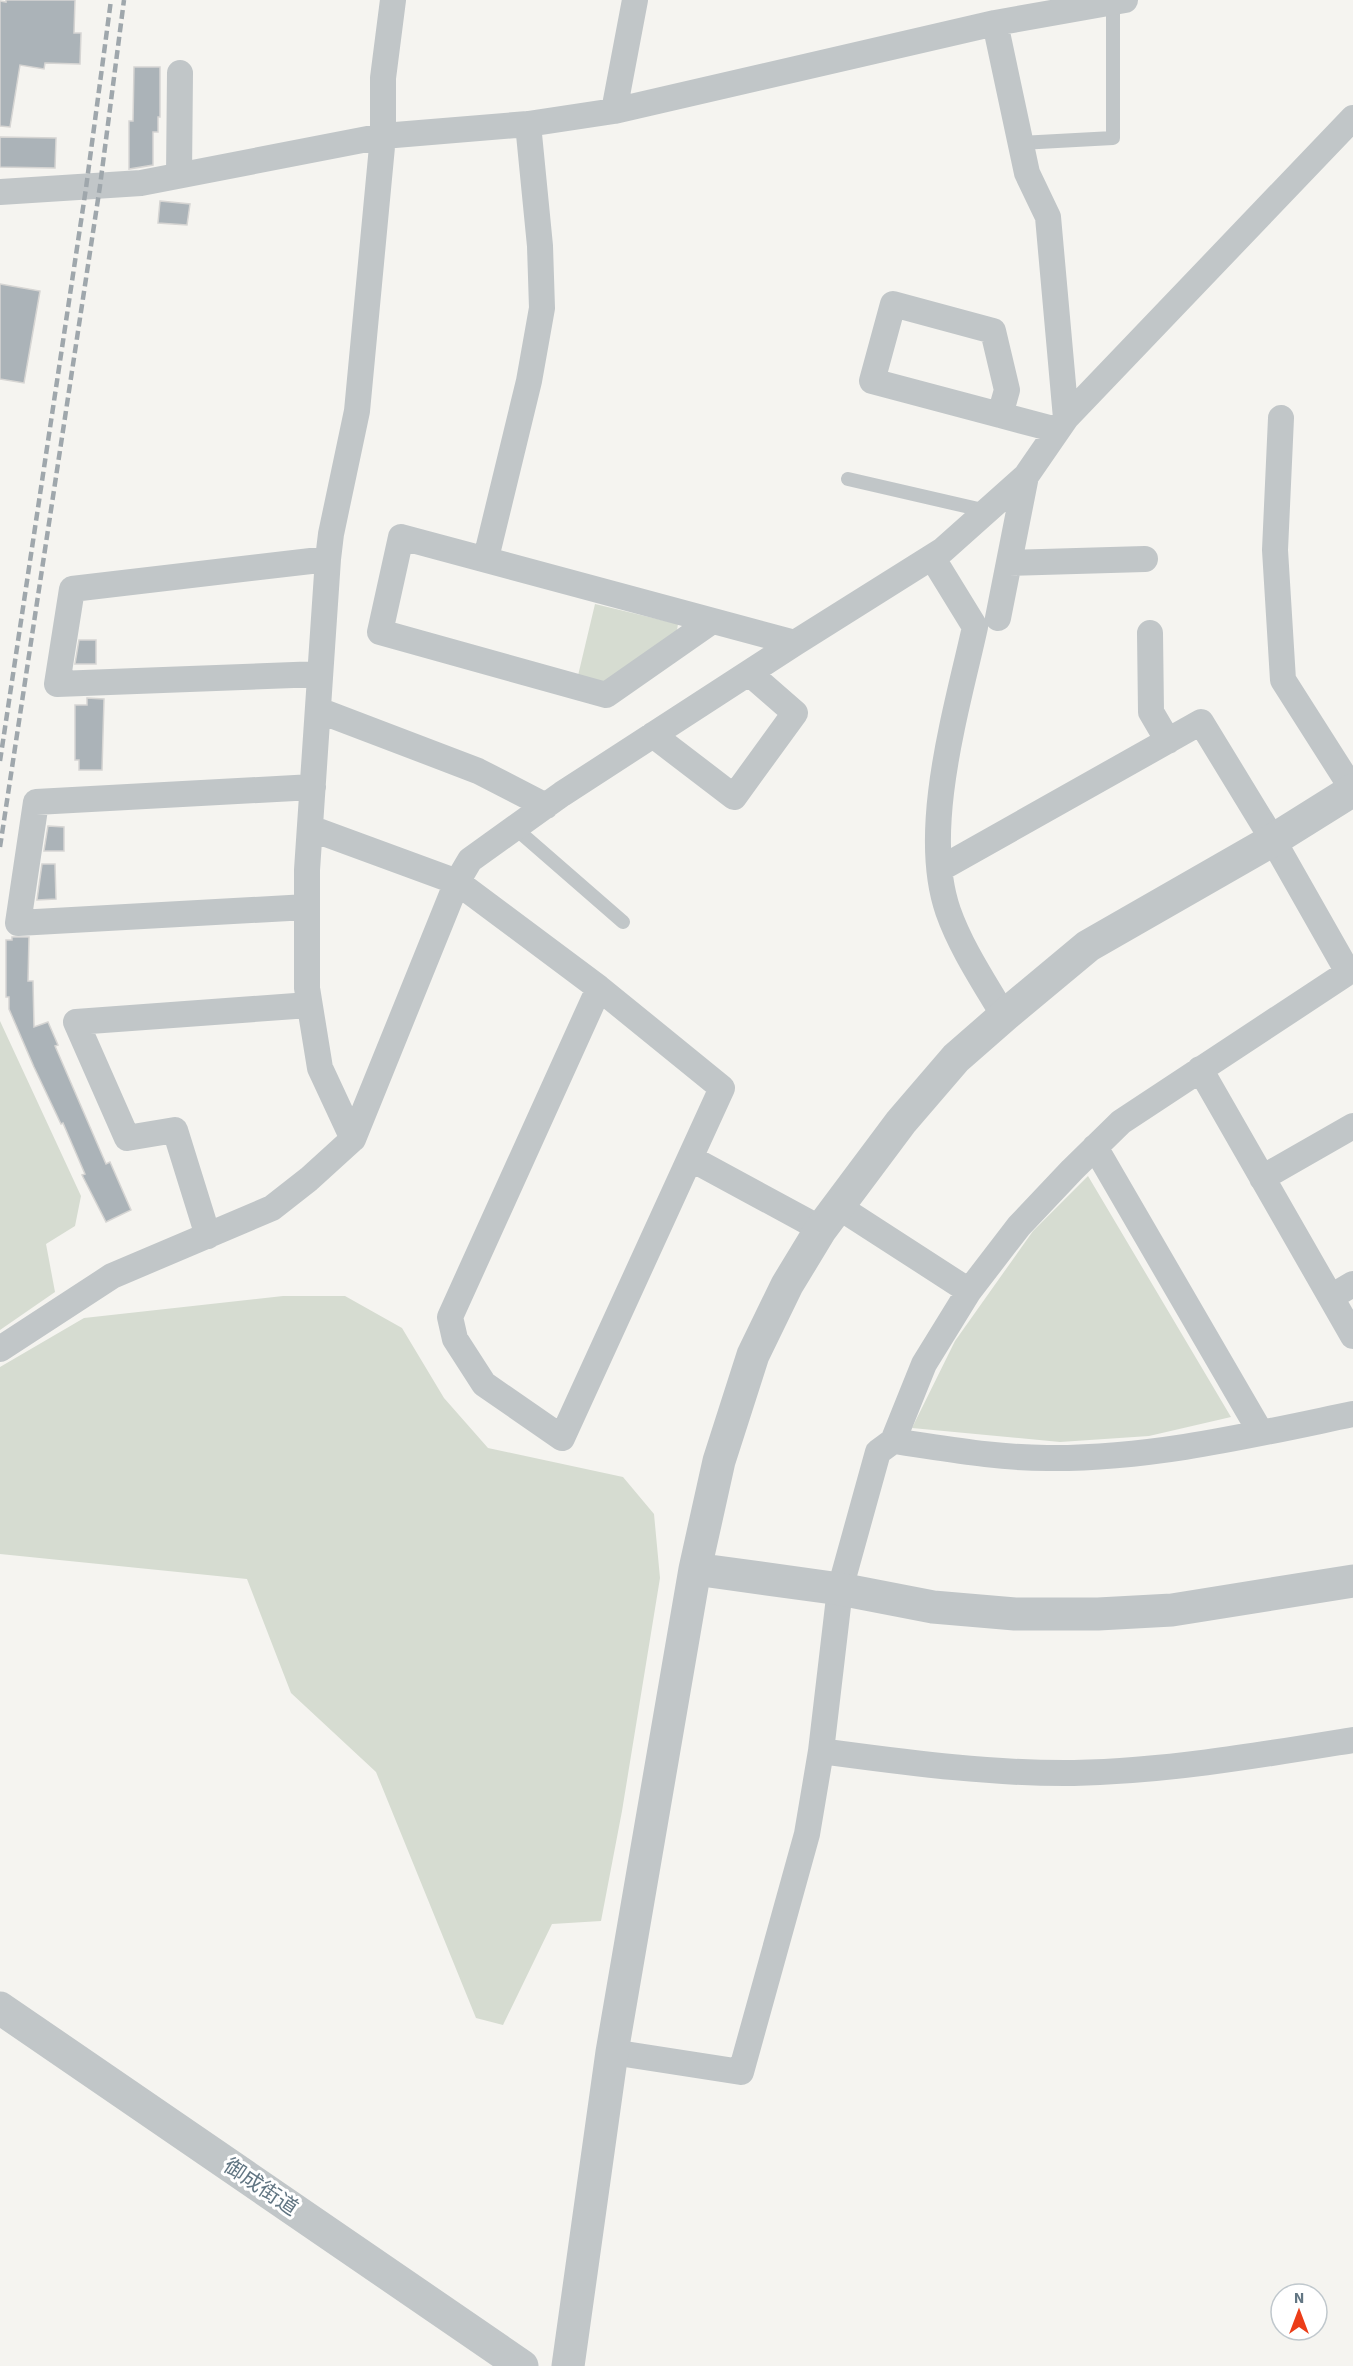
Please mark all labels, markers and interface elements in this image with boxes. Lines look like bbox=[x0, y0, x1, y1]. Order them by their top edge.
street label: 御成街道 bbox=[218, 2151, 304, 2223]
north arrow bbox=[1269, 2282, 1329, 2342]
text: N bbox=[1294, 2287, 1304, 2309]

